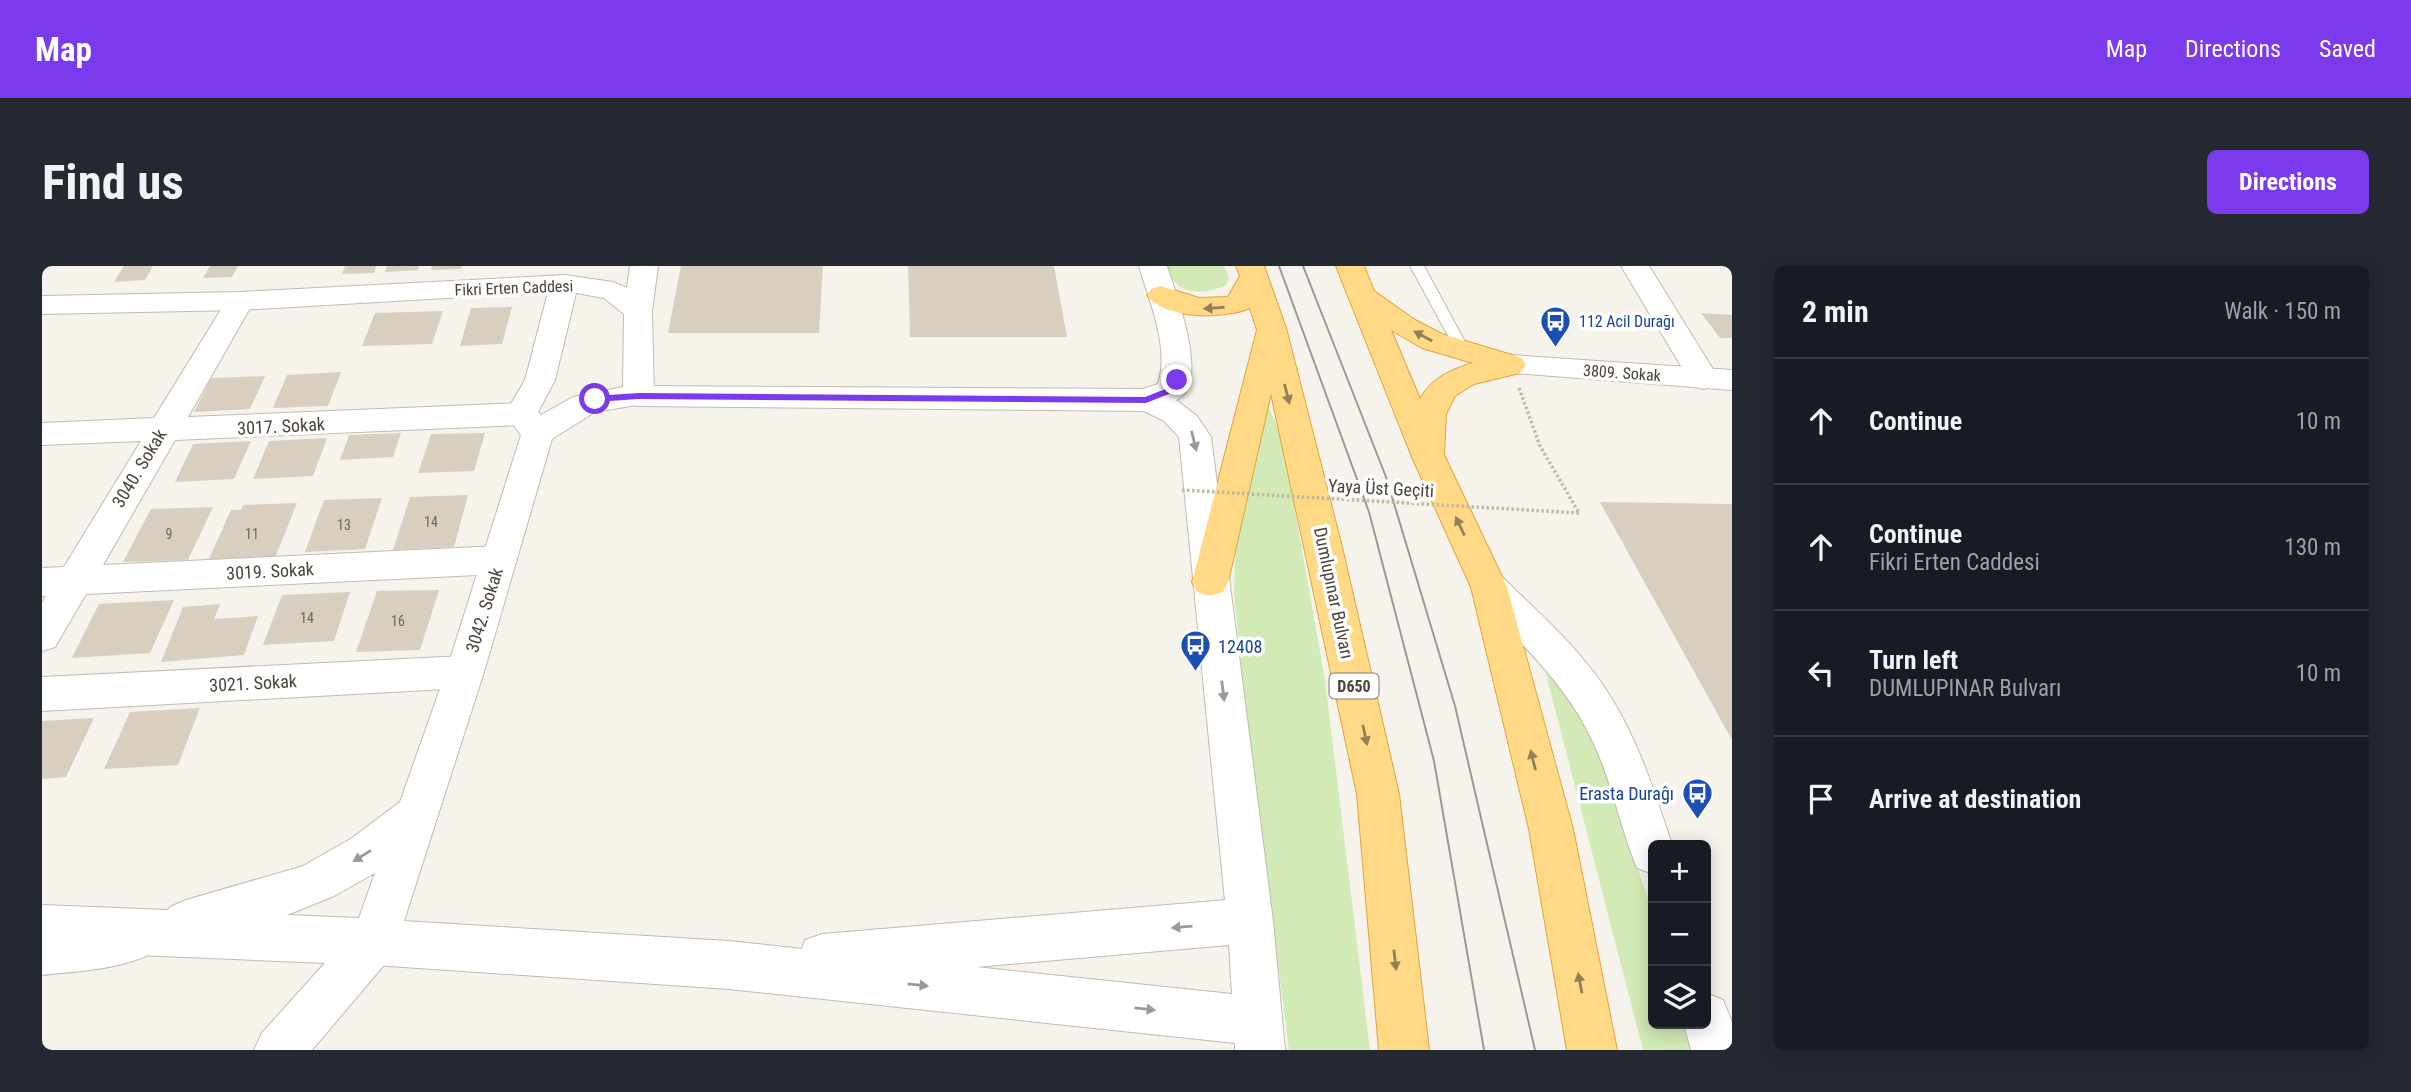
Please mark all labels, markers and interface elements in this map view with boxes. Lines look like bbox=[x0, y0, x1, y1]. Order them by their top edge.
text: Map bbox=[35, 30, 92, 69]
text: Map bbox=[2106, 35, 2147, 63]
text: Directions bbox=[2185, 35, 2281, 63]
text: Saved bbox=[2319, 35, 2376, 63]
button: Directions bbox=[2207, 150, 2369, 214]
text: Find us bbox=[42, 154, 184, 211]
street label: Fikri Erten Caddesi bbox=[454, 276, 574, 300]
text: 2 min bbox=[1802, 294, 1869, 329]
text: Walk · 150 m bbox=[2224, 298, 2341, 325]
one-way arrow bbox=[1203, 303, 1225, 314]
bus stop icon: 112 Acil Durağı bbox=[1539, 304, 1573, 348]
place label: 112 Acil Durağı bbox=[1579, 312, 1675, 331]
one-way arrow bbox=[1413, 330, 1433, 342]
street label: 3809. Sokak bbox=[1582, 361, 1662, 385]
route end bbox=[1161, 364, 1192, 395]
route start bbox=[579, 383, 610, 414]
one-way arrow bbox=[1282, 383, 1293, 405]
icon: ahead bbox=[1802, 402, 1840, 440]
text: Continue bbox=[1869, 406, 1962, 436]
text: 10 m bbox=[2296, 408, 2341, 435]
street label: 3017. Sokak bbox=[237, 413, 325, 439]
street label: 3040. Sokak bbox=[107, 425, 171, 511]
one-way arrow bbox=[1189, 431, 1200, 453]
street label: Yaya Üst Geçiti bbox=[1327, 475, 1435, 501]
house number: 14 bbox=[424, 514, 438, 530]
one-way arrow bbox=[1454, 515, 1465, 536]
house number: 13 bbox=[337, 517, 351, 533]
text: Continue bbox=[1869, 519, 1962, 549]
street label: Dumlupınar Bulvarı bbox=[1310, 525, 1358, 661]
house number: 9 bbox=[166, 526, 172, 542]
house number: 11 bbox=[245, 526, 259, 542]
icon: ahead bbox=[1802, 528, 1840, 566]
text: 130 m bbox=[2284, 534, 2341, 561]
text: Fikri Erten Caddesi bbox=[1869, 549, 2040, 576]
street label: 3019. Sokak bbox=[226, 558, 314, 584]
street label: 3042. Sokak bbox=[461, 565, 507, 655]
house number: 14 bbox=[300, 610, 314, 626]
house number: 16 bbox=[391, 613, 405, 629]
bus stop icon: 12408 bbox=[1178, 629, 1212, 673]
place label: 12408 bbox=[1218, 636, 1262, 657]
text: Turn left bbox=[1869, 645, 1958, 675]
icon: left bbox=[1802, 654, 1840, 692]
text: 10 m bbox=[2296, 660, 2341, 687]
street label: 3021. Sokak bbox=[209, 670, 297, 696]
road number: D650 bbox=[1330, 674, 1378, 698]
text: DUMLUPINAR Bulvarı bbox=[1869, 675, 2061, 702]
one-way arrow bbox=[1217, 681, 1228, 703]
one-way arrow bbox=[1359, 724, 1370, 746]
one-way arrow bbox=[1527, 749, 1538, 771]
bus stop icon: Erasta Duraĝı bbox=[1680, 776, 1714, 820]
icon: arrive bbox=[1802, 780, 1840, 818]
place label: Erasta Duraĝı bbox=[1579, 783, 1674, 804]
text: Arrive at destination bbox=[1869, 784, 2081, 814]
map controls bbox=[1648, 840, 1711, 1029]
button: + bbox=[1648, 840, 1711, 903]
one-way arrow bbox=[352, 849, 371, 862]
button: − bbox=[1648, 903, 1711, 966]
one-way arrow bbox=[1171, 922, 1193, 933]
one-way arrow bbox=[1389, 950, 1400, 972]
button: layers bbox=[1648, 966, 1711, 1029]
one-way arrow bbox=[1574, 972, 1585, 994]
one-way arrow bbox=[908, 980, 930, 991]
one-way arrow bbox=[1134, 1003, 1156, 1014]

